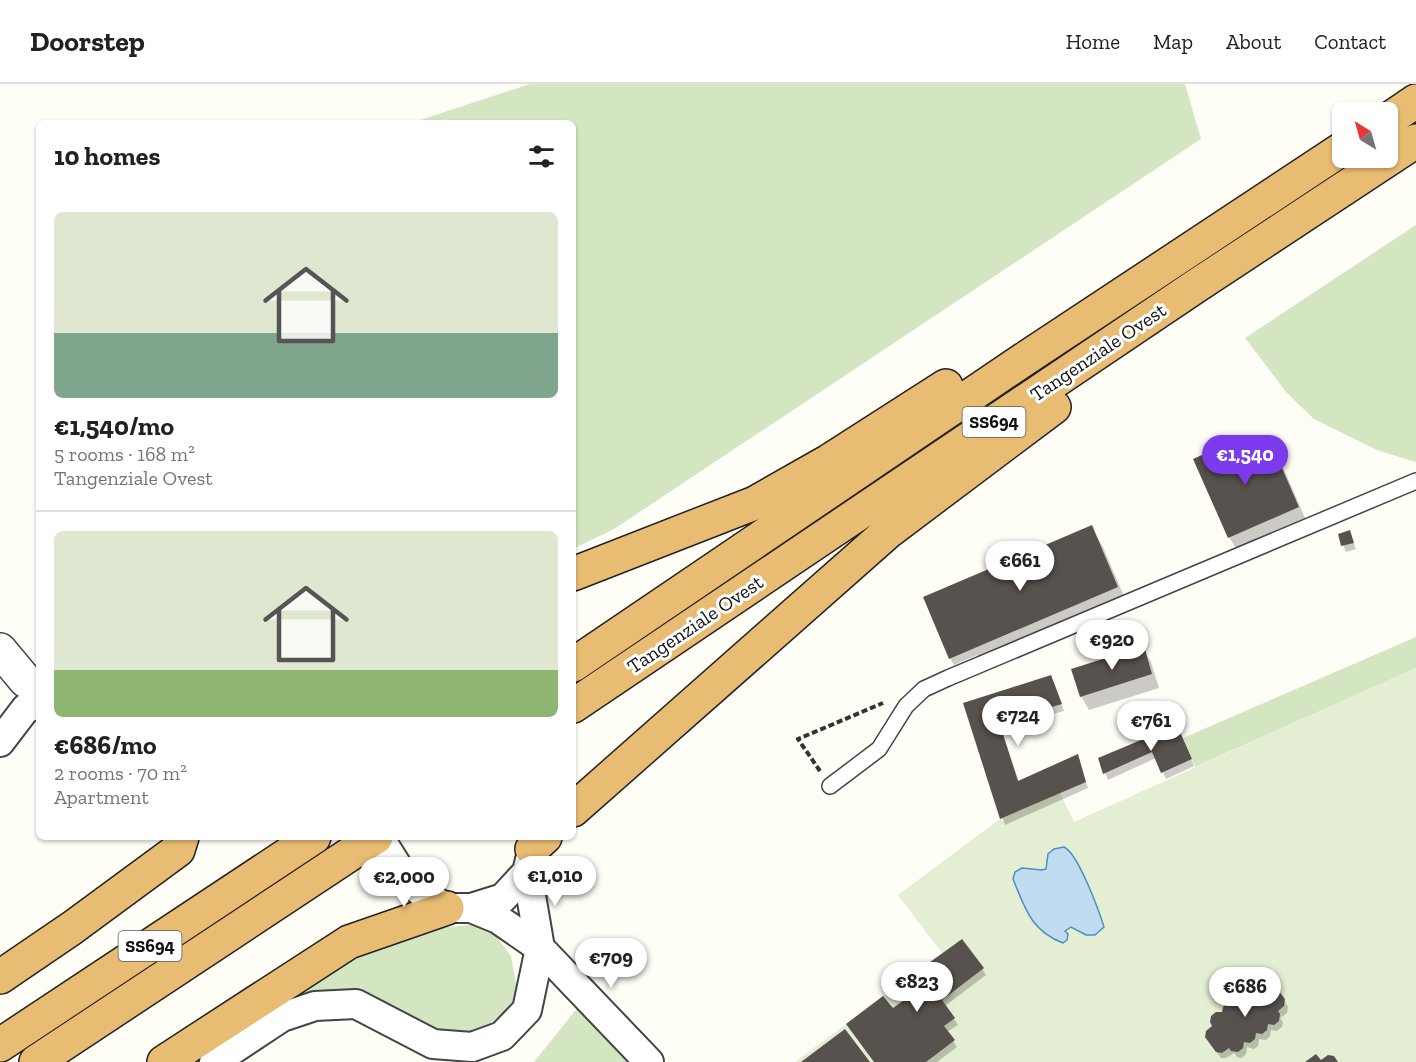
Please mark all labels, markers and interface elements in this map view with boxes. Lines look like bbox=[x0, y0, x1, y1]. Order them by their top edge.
text: Doorstep bbox=[30, 25, 145, 58]
text: Home bbox=[1066, 29, 1120, 54]
text: Map bbox=[1153, 29, 1193, 54]
text: About bbox=[1226, 29, 1281, 54]
text: Contact bbox=[1314, 29, 1386, 54]
north arrow bbox=[1332, 102, 1398, 168]
map controls bbox=[1332, 102, 1398, 168]
text: 10 homes bbox=[54, 140, 160, 172]
icon: filters bbox=[525, 140, 558, 173]
icon: home bbox=[252, 251, 360, 359]
street label: Tangenziale Ovest bbox=[1026, 297, 1171, 406]
road number: SS694 bbox=[962, 407, 1026, 437]
text: €1,540/mo bbox=[54, 410, 174, 442]
pin: €1,540 bbox=[1196, 435, 1294, 486]
text: 5 rooms · 168 m² bbox=[54, 442, 195, 466]
text: €1,540 bbox=[1216, 442, 1274, 466]
text: Tangenziale Ovest bbox=[54, 466, 213, 490]
pin: €661 bbox=[984, 541, 1056, 592]
text: €661 bbox=[999, 548, 1041, 572]
street label: Tangenziale Ovest bbox=[623, 569, 768, 678]
icon: home bbox=[252, 570, 360, 678]
pin: €920 bbox=[1076, 620, 1148, 671]
text: €920 bbox=[1090, 627, 1134, 651]
pin: €724 bbox=[982, 696, 1054, 747]
pin: €761 bbox=[1115, 701, 1187, 752]
text: €724 bbox=[996, 703, 1040, 727]
text: €761 bbox=[1131, 708, 1171, 732]
text: €686/mo bbox=[54, 729, 157, 761]
text: 2 rooms · 70 m² bbox=[54, 761, 187, 785]
text: Apartment bbox=[54, 785, 149, 809]
pin: €1,010 bbox=[506, 856, 604, 907]
pin: €2,000 bbox=[355, 857, 453, 908]
text: €1,010 bbox=[527, 863, 583, 887]
text: €2,000 bbox=[373, 864, 435, 888]
road number: SS694 bbox=[118, 931, 182, 961]
pin: €709 bbox=[575, 938, 647, 989]
text: €709 bbox=[589, 945, 633, 969]
pin: €823 bbox=[881, 962, 953, 1013]
pin: €686 bbox=[1209, 967, 1281, 1018]
text: €823 bbox=[895, 969, 939, 993]
text: €686 bbox=[1223, 974, 1267, 998]

